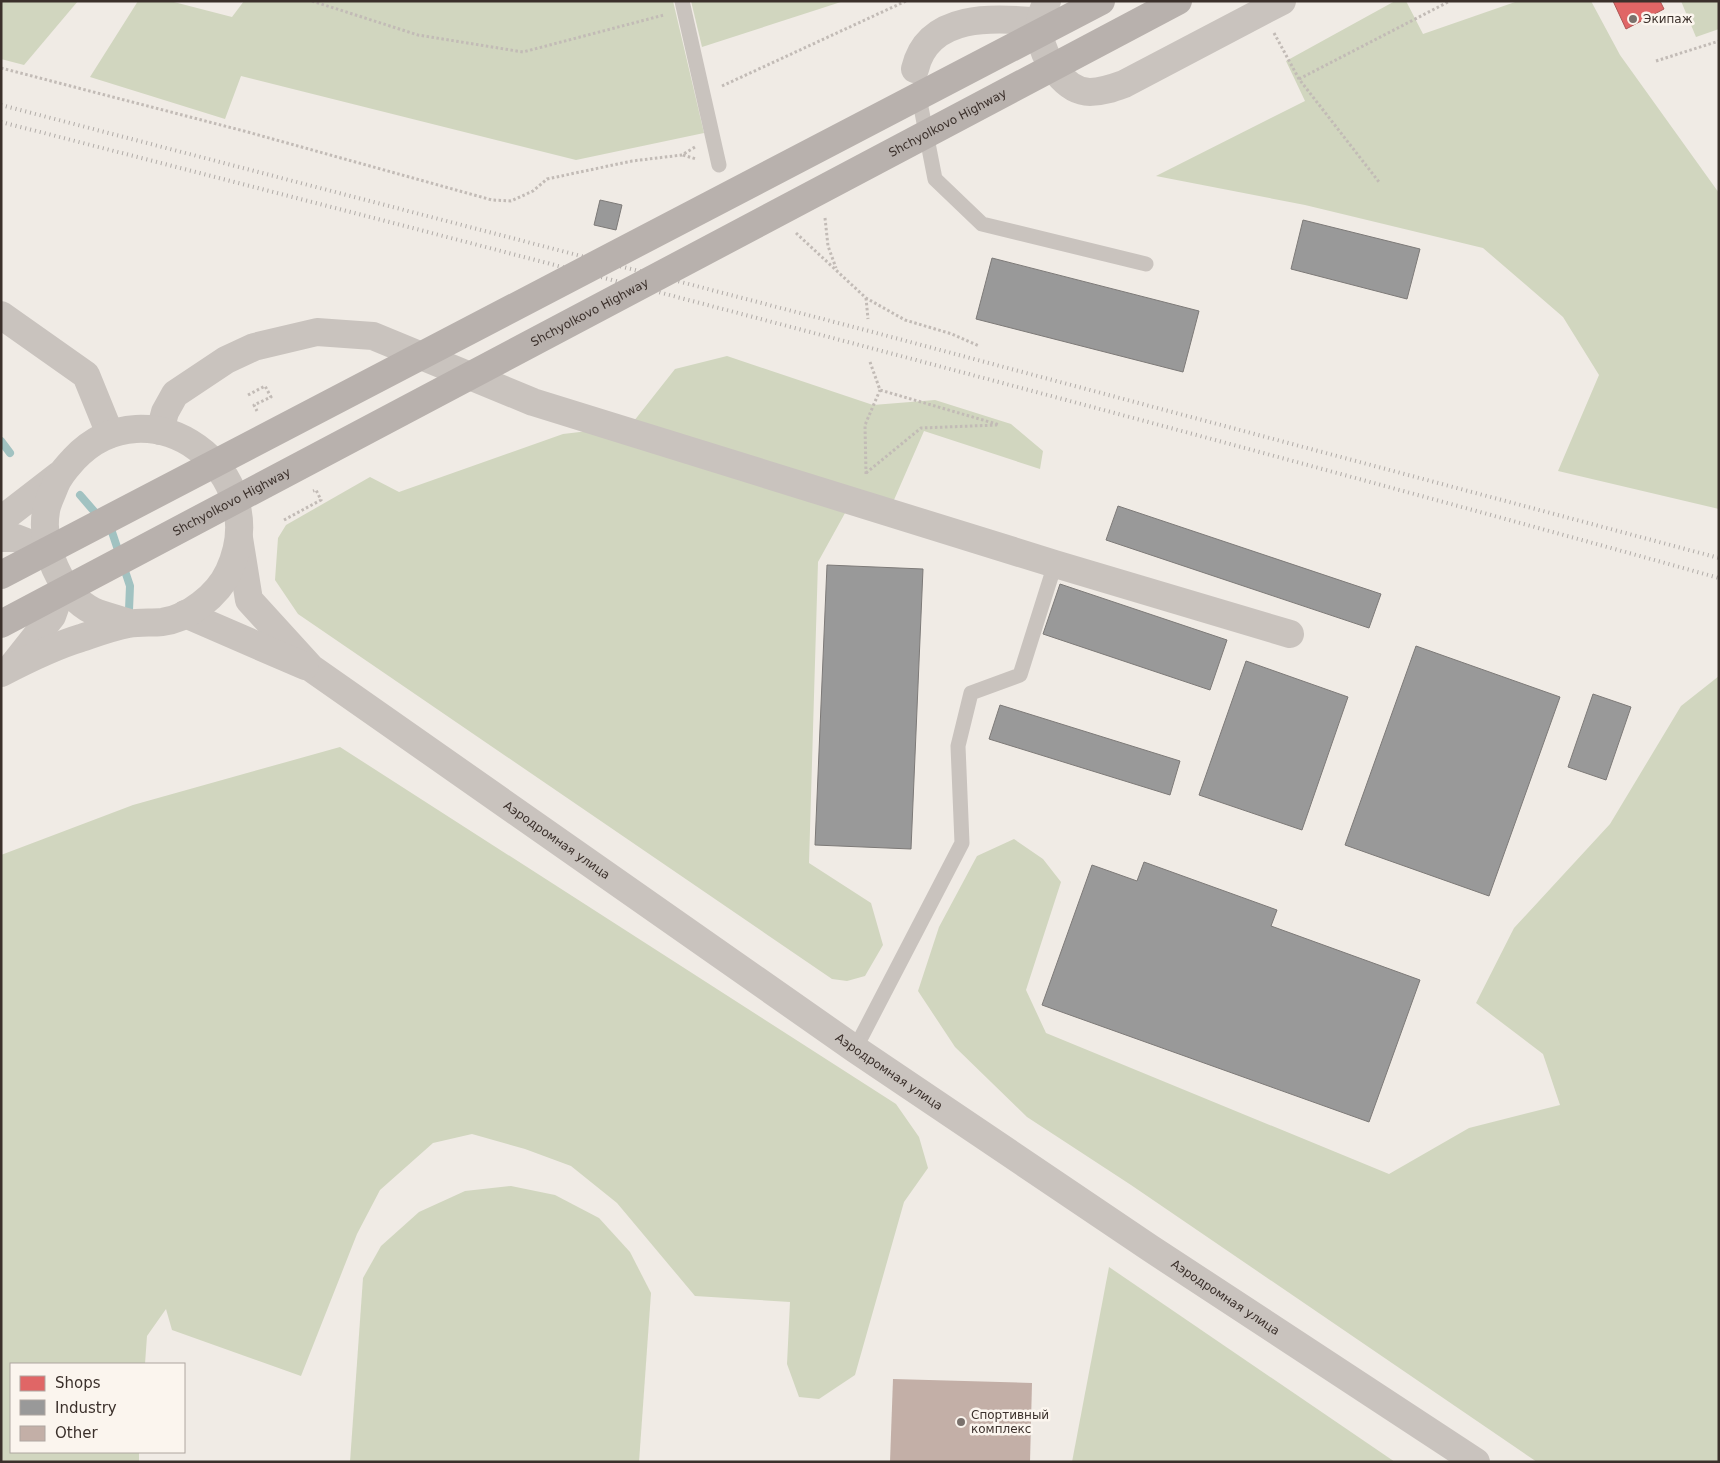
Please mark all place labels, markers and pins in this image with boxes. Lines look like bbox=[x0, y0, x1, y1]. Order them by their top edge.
place label: Экипаж bbox=[1643, 12, 1693, 26]
marker: Экипаж bbox=[1627, 13, 1639, 25]
place label: Спортивный комплекс bbox=[971, 1408, 1049, 1436]
marker: Спортивный комплекс bbox=[955, 1416, 967, 1428]

